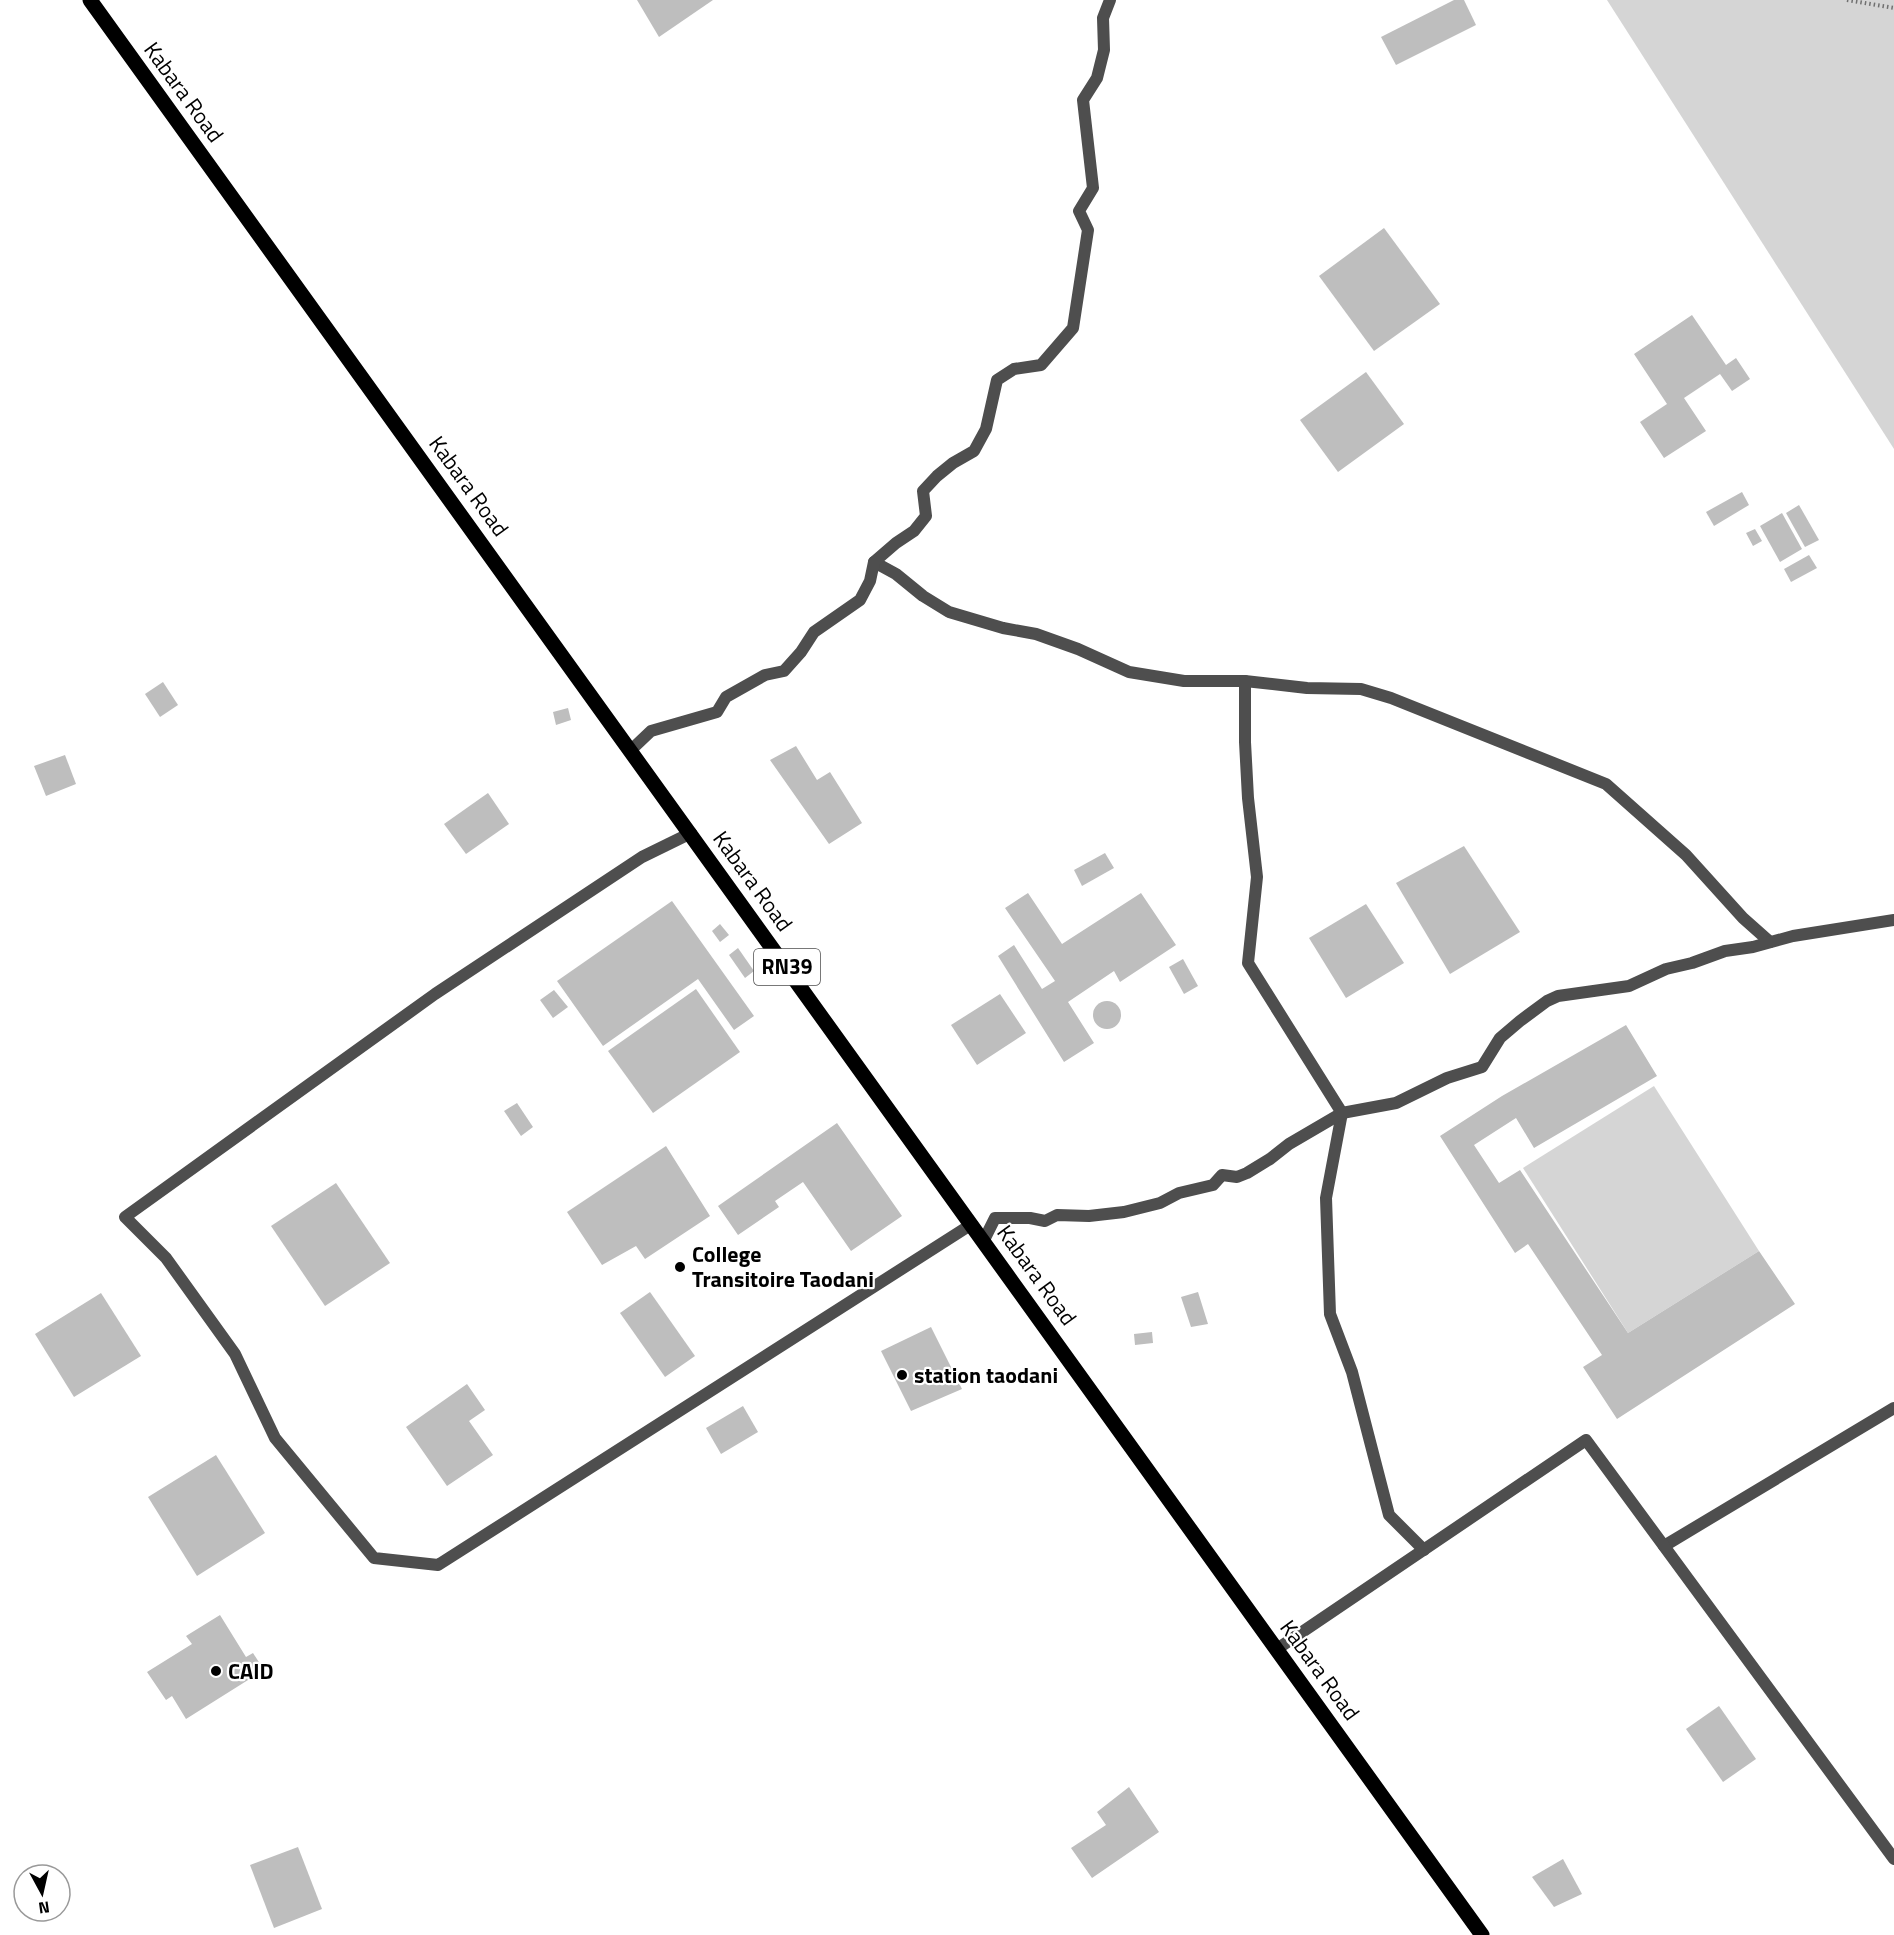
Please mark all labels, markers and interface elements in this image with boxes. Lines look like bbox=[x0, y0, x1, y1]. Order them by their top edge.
street label: Kabara Road bbox=[136, 35, 232, 149]
street label: Kabara Road bbox=[421, 429, 517, 543]
street label: Kabara Road bbox=[705, 824, 801, 938]
road number: RN39 bbox=[754, 949, 820, 985]
street label: Kabara Road bbox=[989, 1218, 1085, 1332]
place label: College Transitoire Taodani bbox=[692, 1237, 874, 1296]
marker: College Transitoire Taodani bbox=[673, 1260, 687, 1274]
place label: station taodani bbox=[914, 1358, 1058, 1392]
marker: station taodani bbox=[895, 1368, 909, 1382]
street label: Kabara Road bbox=[1272, 1613, 1368, 1727]
place label: CAID bbox=[228, 1654, 274, 1688]
marker: CAID bbox=[209, 1664, 223, 1678]
north arrow bbox=[12, 1863, 72, 1923]
text: N bbox=[37, 1895, 51, 1921]

